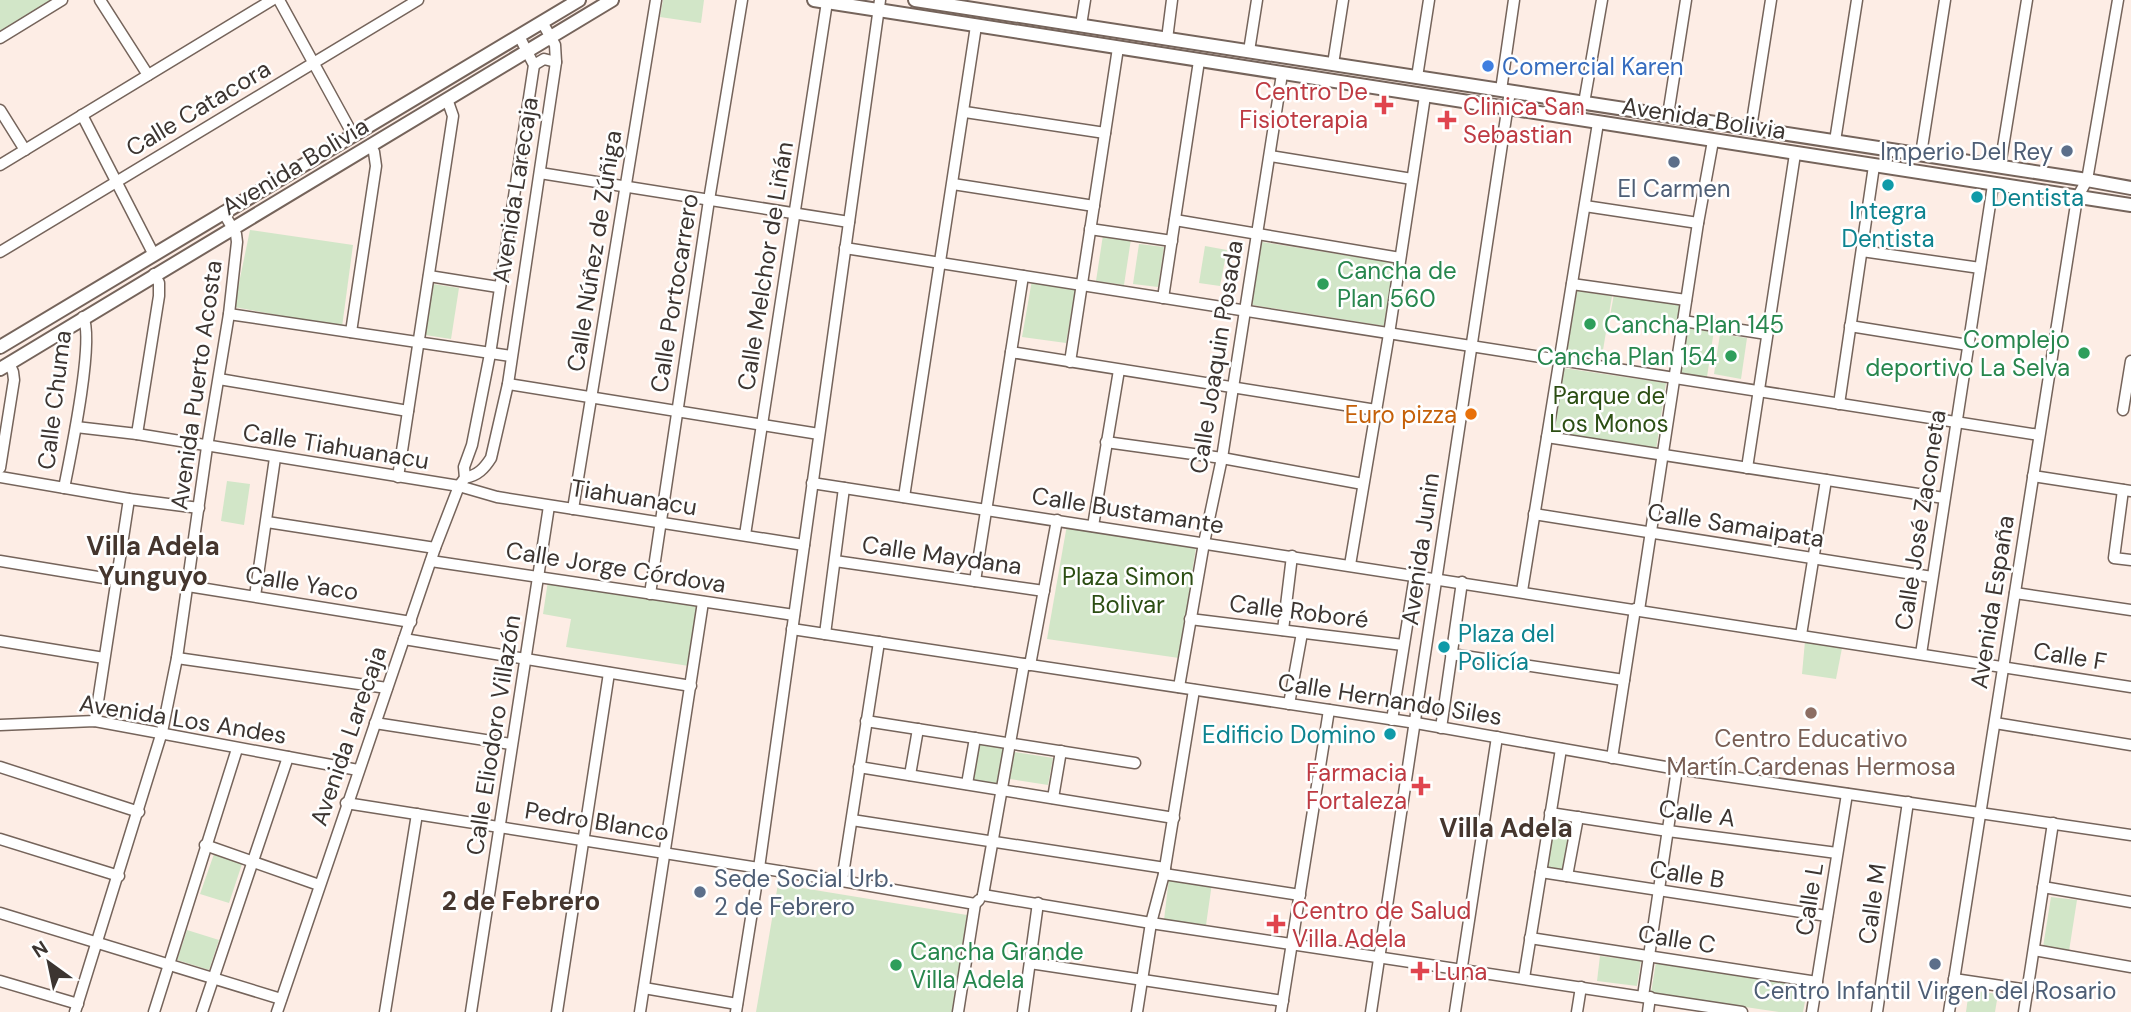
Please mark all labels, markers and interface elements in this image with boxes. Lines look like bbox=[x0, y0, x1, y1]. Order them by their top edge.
place label: Comercial Karen bbox=[1502, 51, 1684, 82]
street label: Calle Catacora bbox=[120, 53, 276, 163]
marker: Comercial Karen bbox=[1480, 58, 1496, 74]
place label: Centro De Fisioterapia bbox=[1239, 76, 1368, 135]
street label: Avenida Bolivia bbox=[1620, 90, 1788, 146]
place label: Clinica San Sebastian bbox=[1463, 91, 1585, 150]
street label: Avenida Larecaja bbox=[485, 95, 545, 285]
marker: Centro De Fisioterapia bbox=[1374, 95, 1394, 115]
street label: Avenida Bolivia bbox=[216, 110, 374, 222]
marker: Clinica San Sebastian bbox=[1437, 110, 1457, 130]
street label: Calle Núñez de Zúñiga bbox=[560, 128, 628, 374]
place label: Imperio Del Rey bbox=[1880, 136, 2053, 167]
street label: Calle Melchor de Liñán bbox=[730, 139, 800, 393]
marker: Imperio Del Rey bbox=[2059, 143, 2075, 159]
marker: El Carmen bbox=[1666, 154, 1682, 170]
place label: El Carmen bbox=[1617, 173, 1731, 204]
marker: Integra Dentista bbox=[1880, 177, 1896, 193]
place label: Dentista bbox=[1991, 182, 2084, 213]
marker: Dentista bbox=[1969, 189, 1985, 205]
street label: Calle Portocarrero bbox=[643, 191, 705, 395]
place label: Integra Dentista bbox=[1841, 195, 1935, 254]
street label: Calle Joaquin Posada bbox=[1182, 238, 1250, 476]
place label: Cancha de Plan 560 bbox=[1337, 255, 1457, 314]
street label: Avenida Puerto Acosta bbox=[163, 258, 229, 512]
marker: Cancha de Plan 560 bbox=[1315, 276, 1331, 292]
place label: Cancha Plan 145 bbox=[1604, 309, 1784, 340]
marker: Cancha Plan 145 bbox=[1582, 316, 1598, 332]
place label: Complejo deportivo La Selva bbox=[1865, 324, 2070, 383]
street label: Calle Chuma bbox=[30, 329, 78, 471]
place label: Cancha Plan 154 bbox=[1537, 341, 1717, 372]
marker: Complejo deportivo La Selva bbox=[2076, 345, 2092, 361]
marker: Cancha Plan 154 bbox=[1723, 348, 1739, 364]
park label: Parque de Los Monos bbox=[1549, 380, 1669, 439]
place label: Euro pizza bbox=[1345, 399, 1457, 430]
marker: Euro pizza bbox=[1463, 406, 1479, 422]
street label: Calle José Zaconeta bbox=[1887, 408, 1953, 632]
street label: Calle Tiahuanacu bbox=[241, 416, 431, 476]
street label: Avenida Junin bbox=[1394, 471, 1446, 627]
street label: Tiahuanacu bbox=[569, 472, 699, 522]
street label: Calle Bustamante bbox=[1030, 480, 1226, 540]
street label: Calle Samaipata bbox=[1645, 496, 1827, 554]
street label: Avenida España bbox=[1963, 513, 2021, 691]
street label: Calle Maydana bbox=[860, 528, 1024, 582]
district label: Villa Adela Yunguyo bbox=[86, 529, 220, 593]
street label: Calle Jorge Córdova bbox=[504, 534, 728, 600]
street label: Calle Yaco bbox=[243, 559, 361, 607]
park label: Plaza Simon Bolivar bbox=[1062, 561, 1194, 620]
street label: Calle Roboré bbox=[1228, 587, 1370, 635]
street label: Calle Eliodoro Villazón bbox=[459, 613, 527, 857]
place label: Plaza del Policía bbox=[1458, 618, 1555, 677]
street label: Calle F bbox=[2031, 635, 2109, 677]
marker: Plaza del Policía bbox=[1436, 639, 1452, 655]
street label: Avenida Larecaja bbox=[303, 642, 393, 830]
street label: Calle Hernando Siles bbox=[1276, 666, 1504, 732]
street label: Avenida Los Andes bbox=[77, 687, 289, 751]
marker: Centro Educativo Martín Cardenas Hermosa bbox=[1803, 705, 1819, 721]
place label: Edificio Domino bbox=[1202, 719, 1376, 750]
place label: Centro Educativo Martín Cardenas Hermosa bbox=[1666, 723, 1956, 782]
marker: Edificio Domino bbox=[1382, 726, 1398, 742]
place label: Farmacia Fortaleza bbox=[1306, 757, 1407, 816]
marker: Farmacia Fortaleza bbox=[1413, 778, 1429, 794]
street label: Calle A bbox=[1657, 792, 1737, 834]
street label: Pedro Blanco bbox=[523, 794, 671, 848]
district label: Villa Adela bbox=[1439, 811, 1573, 845]
street label: Calle B bbox=[1647, 853, 1727, 895]
street label: Calle L bbox=[1788, 860, 1830, 938]
street label: Calle M bbox=[1851, 862, 1893, 946]
place label: Sede Social Urb. 2 de Febrero bbox=[714, 863, 893, 922]
district label: 2 de Febrero bbox=[442, 884, 600, 918]
marker: Sede Social Urb. 2 de Febrero bbox=[692, 884, 708, 900]
place label: Centro de Salud Villa Adela bbox=[1292, 895, 1471, 954]
marker: Centro de Salud Villa Adela bbox=[1266, 914, 1286, 934]
street label: Calle C bbox=[1636, 918, 1718, 960]
north arrow bbox=[14, 928, 84, 998]
text: N bbox=[27, 935, 53, 963]
place label: Cancha Grande Villa Adela bbox=[910, 936, 1084, 995]
place label: Luna bbox=[1434, 956, 1487, 987]
marker: Centro Infantil Virgen del Rosario bbox=[1927, 956, 1943, 972]
marker: Cancha Grande Villa Adela bbox=[888, 957, 904, 973]
marker: Luna bbox=[1412, 963, 1428, 979]
place label: Centro Infantil Virgen del Rosario bbox=[1753, 975, 2117, 1006]

